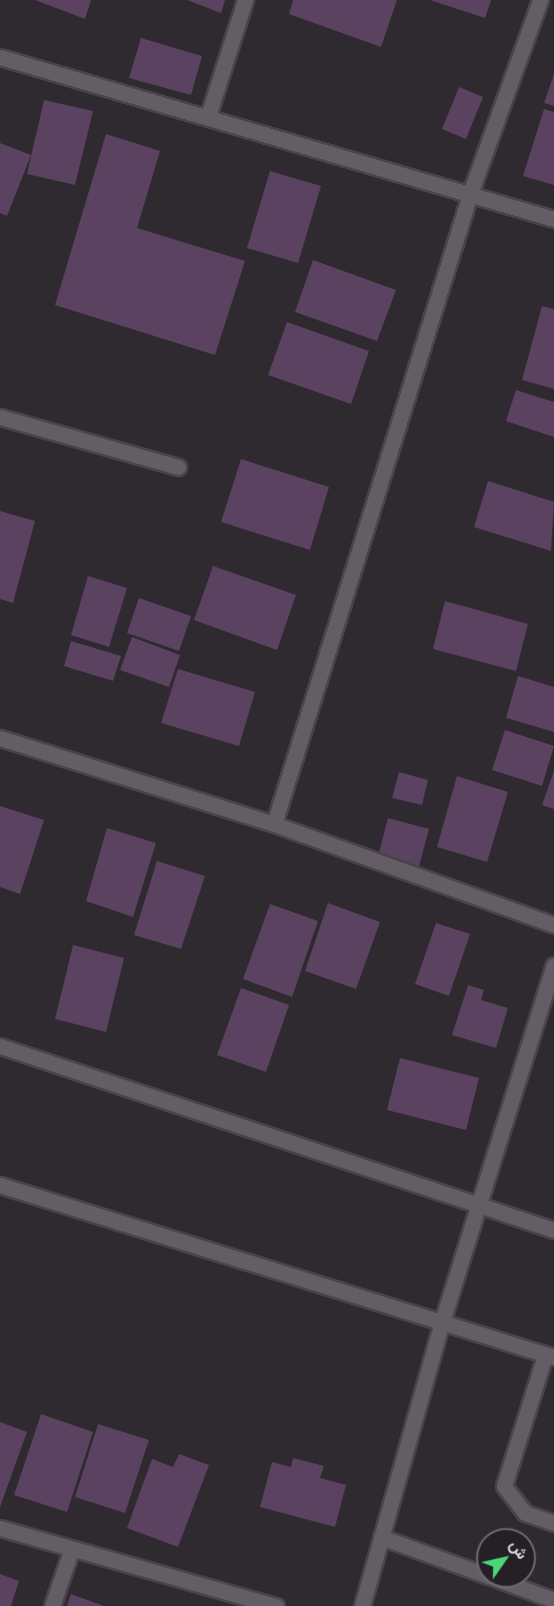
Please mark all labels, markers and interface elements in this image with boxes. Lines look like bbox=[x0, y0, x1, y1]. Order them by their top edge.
north arrow bbox=[476, 1528, 536, 1588]
text: ش bbox=[505, 1535, 534, 1563]

